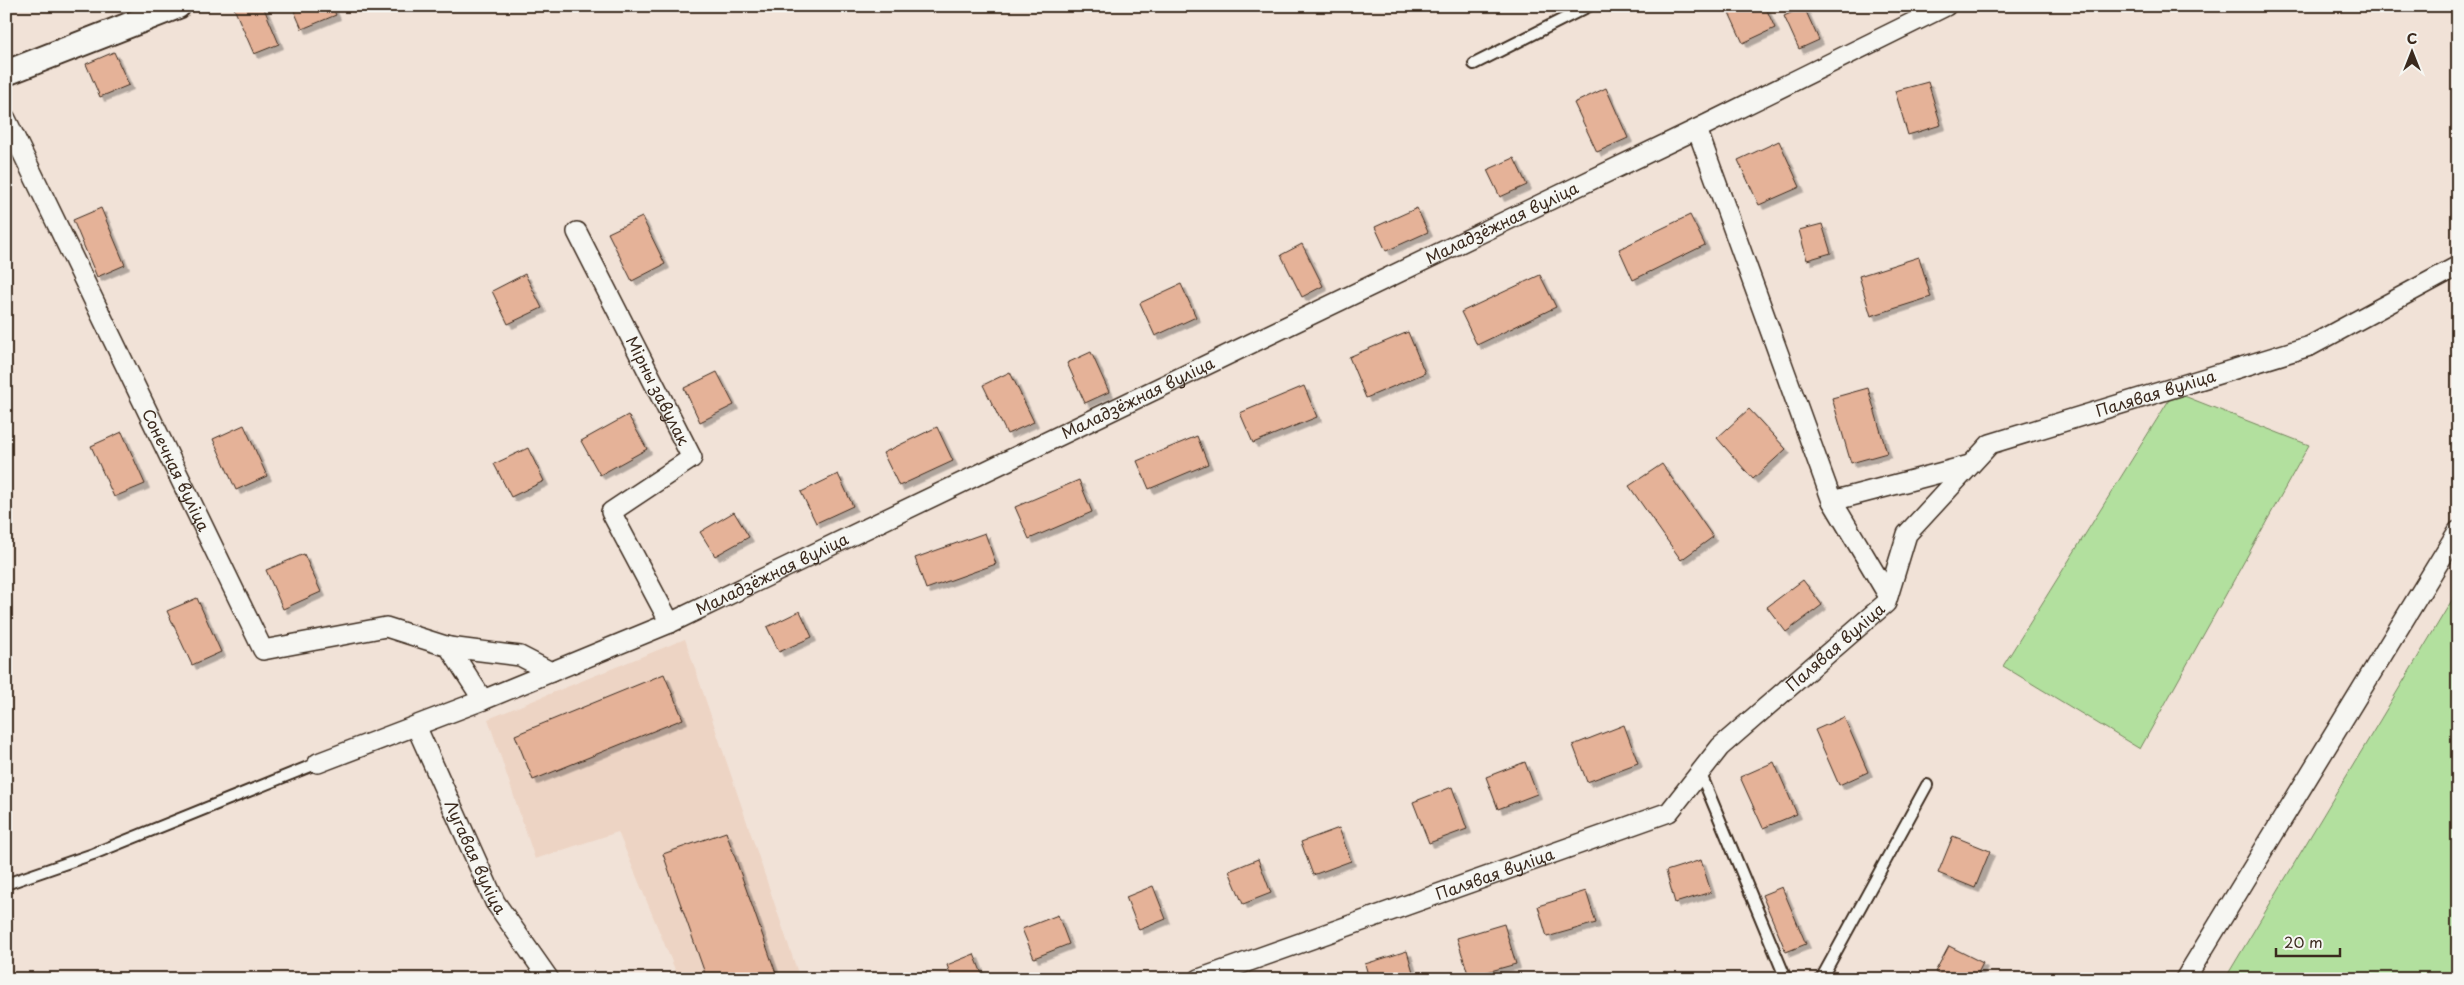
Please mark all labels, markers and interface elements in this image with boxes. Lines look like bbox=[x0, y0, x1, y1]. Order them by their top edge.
north arrow bbox=[2386, 28, 2436, 78]
text: С bbox=[2407, 28, 2417, 49]
street label: Маладзёжная вуліца bbox=[1421, 175, 1582, 269]
street label: Мірны завулак bbox=[621, 331, 697, 449]
street label: Маладзёжная вуліца bbox=[1057, 350, 1218, 444]
street label: Палявая вуліца bbox=[2092, 363, 2219, 422]
street label: Сонечная вуліца bbox=[137, 404, 217, 535]
street label: Маладзёжная вуліца bbox=[691, 526, 852, 620]
street label: Палявая вуліца bbox=[1780, 596, 1890, 696]
street label: Лугавая вуліца bbox=[440, 796, 513, 919]
street label: Палявая вуліца bbox=[1432, 841, 1557, 905]
scale bar bbox=[2276, 925, 2340, 957]
text: 20 m bbox=[2284, 930, 2323, 953]

